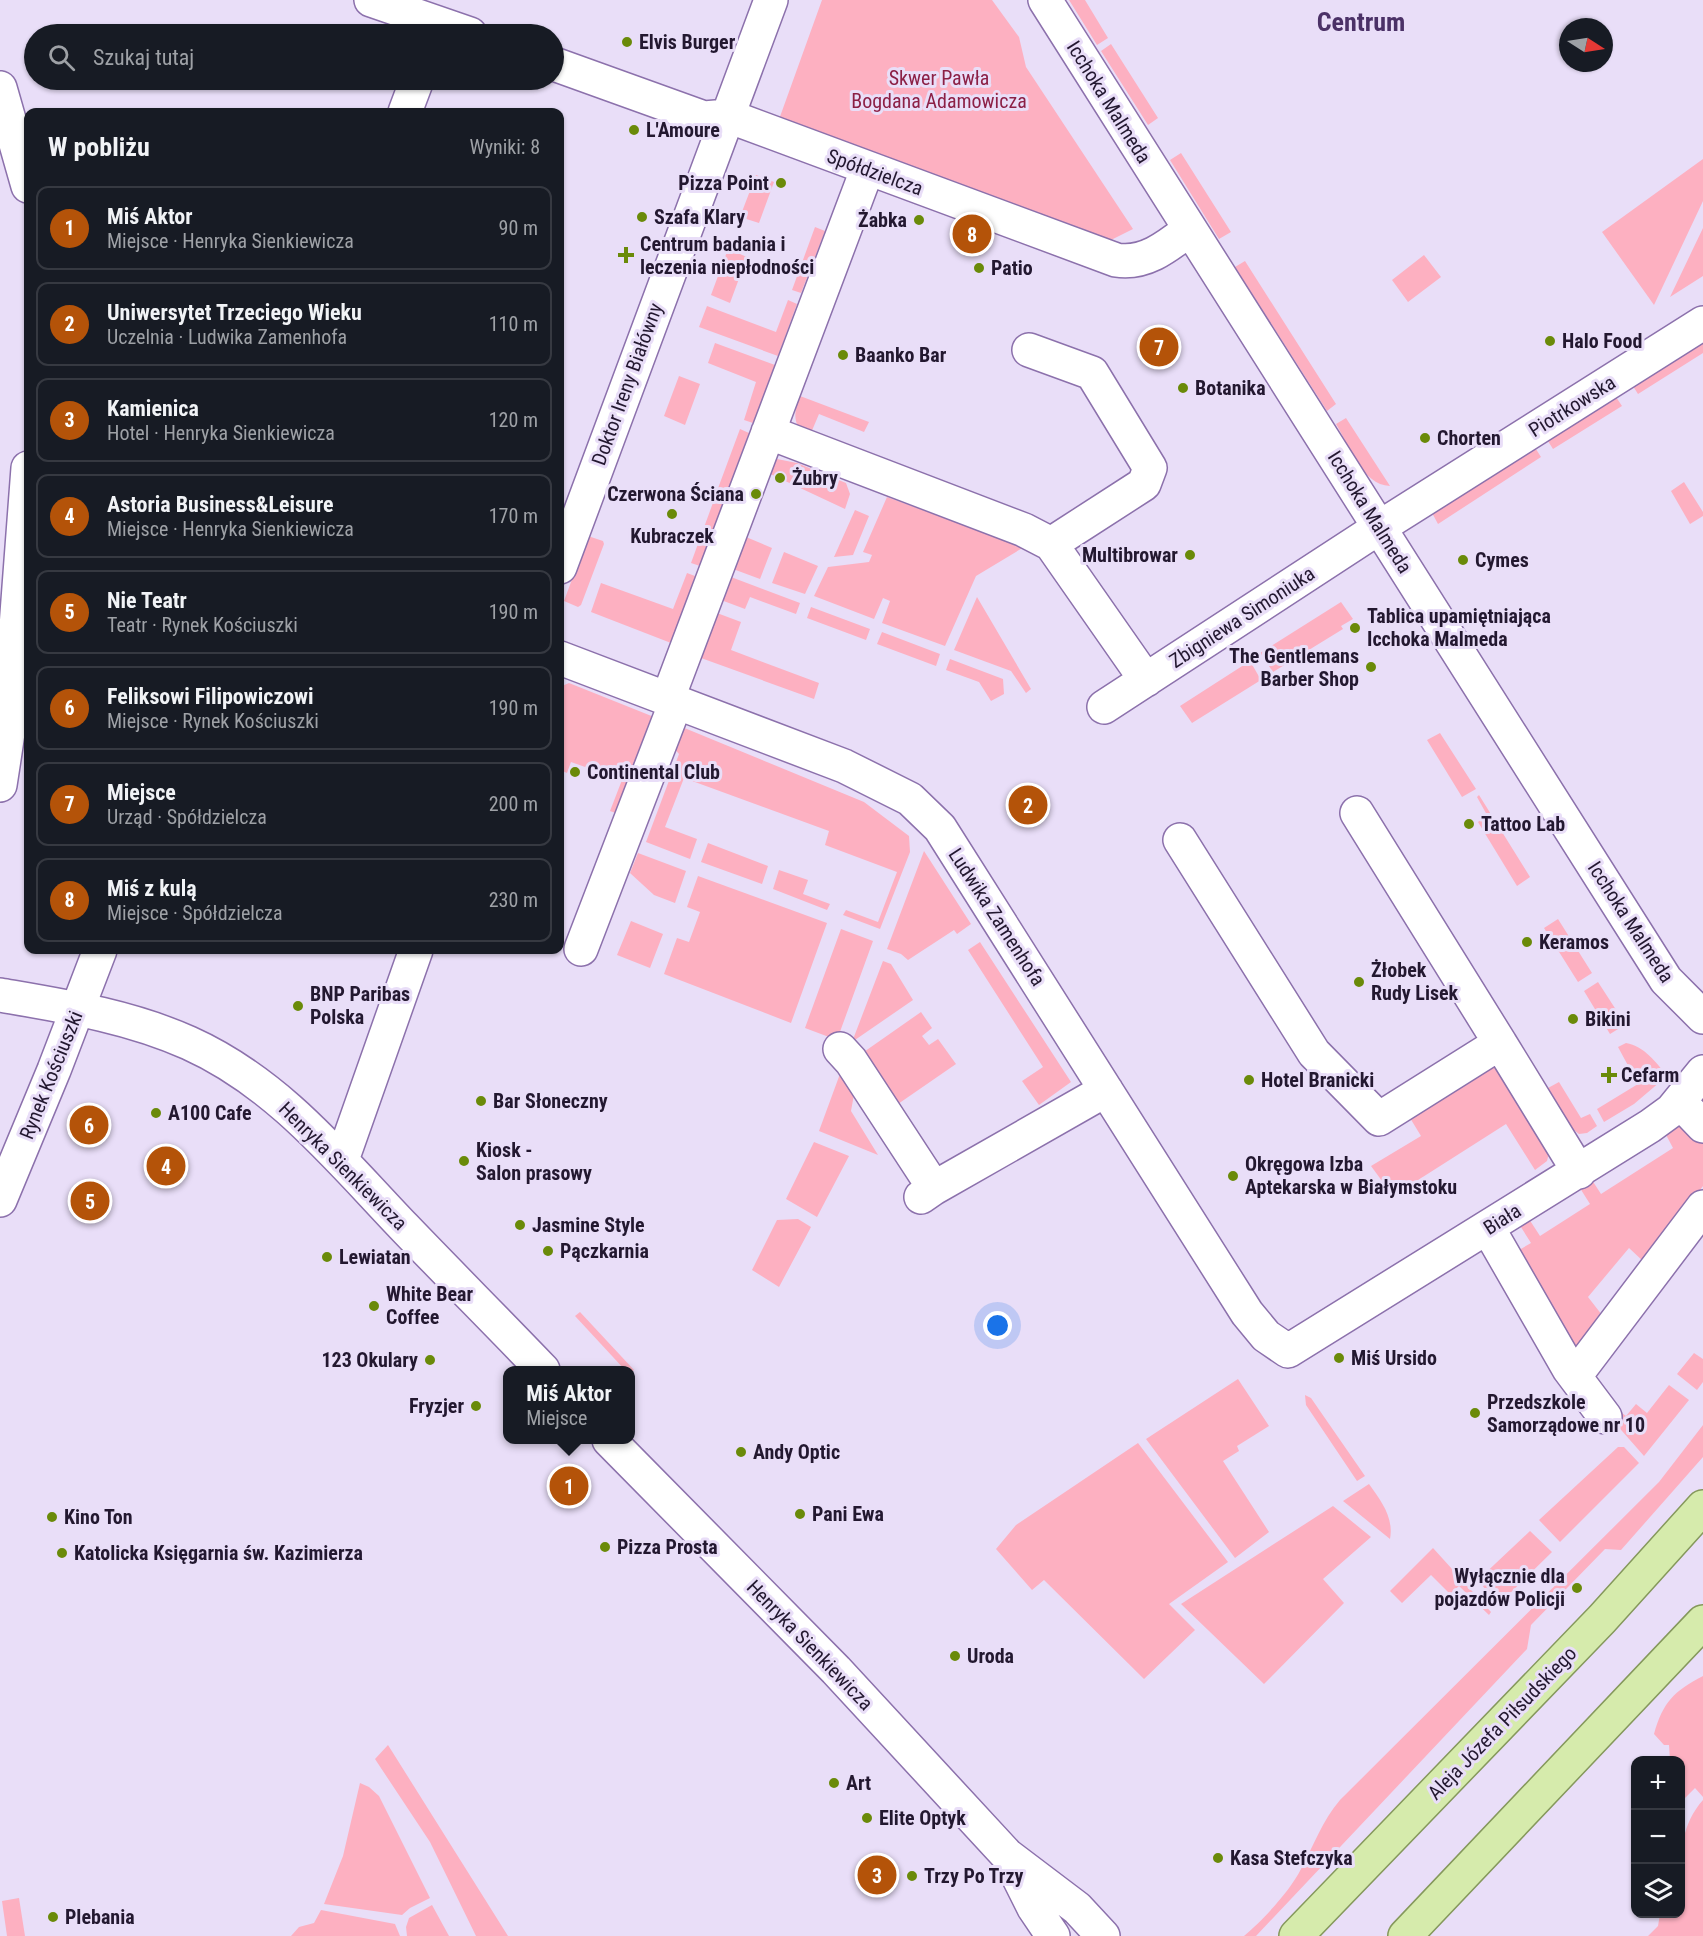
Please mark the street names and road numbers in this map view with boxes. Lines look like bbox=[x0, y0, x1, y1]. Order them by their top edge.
street label: Icchoka Malmeda bbox=[1062, 36, 1156, 168]
street label: Spółdzielcza bbox=[824, 144, 926, 200]
street label: Doktor Ireny Białówny bbox=[586, 300, 668, 468]
street label: Piotrkowska bbox=[1524, 370, 1620, 442]
street label: Icchoka Malmeda bbox=[1323, 446, 1417, 578]
street label: Zbigniewa Simoniuka bbox=[1165, 561, 1319, 673]
street label: Ludwika Zamenhofa bbox=[944, 844, 1050, 990]
street label: Icchoka Malmeda bbox=[1583, 857, 1679, 987]
street label: Rynek Kościuszki bbox=[14, 1007, 88, 1143]
street label: Henryka Sienkiewicza bbox=[274, 1097, 412, 1235]
street label: Biała bbox=[1479, 1198, 1525, 1240]
street label: Henryka Sienkiewicza bbox=[742, 1575, 878, 1715]
street label: Aleja Józefa Piłsudskiego bbox=[1423, 1641, 1581, 1805]

